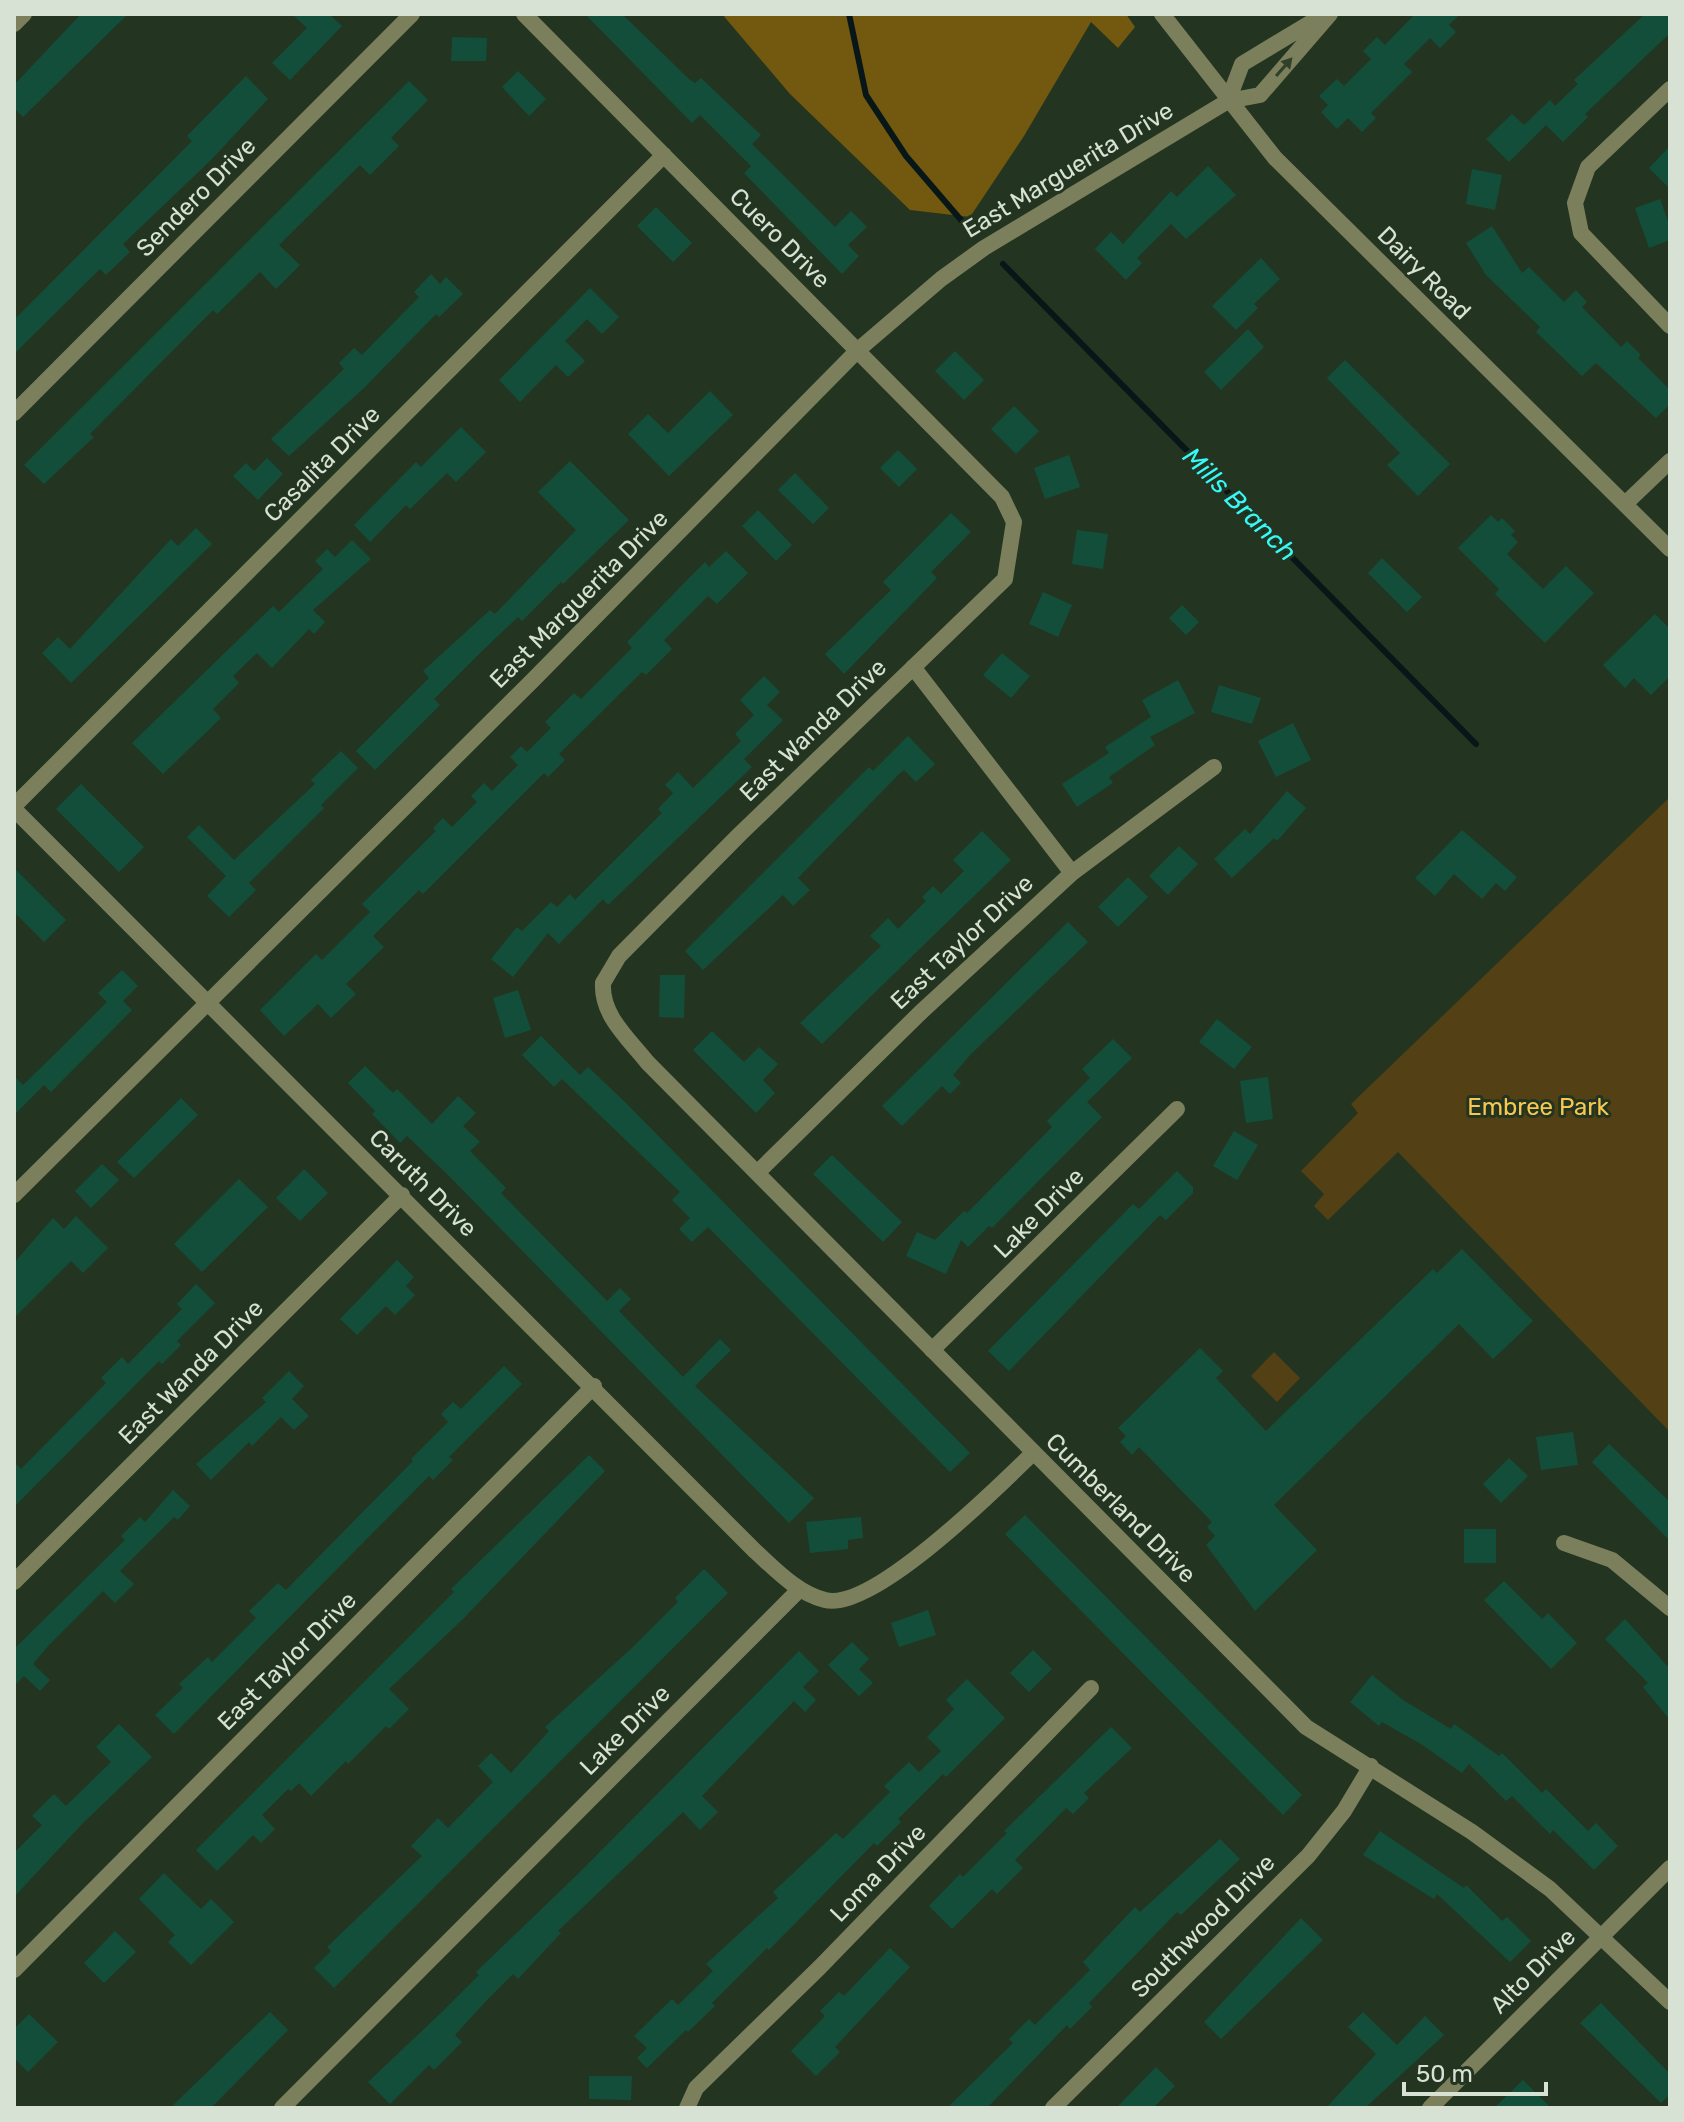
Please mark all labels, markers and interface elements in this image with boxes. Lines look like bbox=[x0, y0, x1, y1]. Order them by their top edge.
one-way arrow bbox=[1275, 57, 1292, 77]
street label: East Marguerita Drive bbox=[958, 96, 1178, 244]
street label: Sendero Drive bbox=[131, 132, 261, 262]
street label: Cuero Drive bbox=[724, 182, 836, 294]
street label: Dairy Road bbox=[1372, 221, 1476, 325]
street label: Casalita Drive bbox=[258, 400, 386, 528]
water label: Mills Branch bbox=[1176, 441, 1303, 568]
street label: East Marguerita Drive bbox=[484, 504, 674, 694]
street label: East Wanda Drive bbox=[734, 653, 892, 807]
street label: East Taylor Drive bbox=[885, 869, 1039, 1015]
park label: Embree Park bbox=[1467, 1093, 1609, 1121]
street label: Caruth Drive bbox=[363, 1123, 483, 1243]
street label: Lake Drive bbox=[988, 1162, 1090, 1264]
street label: East Wanda Drive bbox=[113, 1294, 269, 1450]
street label: Cumberland Drive bbox=[1040, 1427, 1202, 1589]
street label: East Taylor Drive bbox=[212, 1586, 362, 1736]
street label: Lake Drive bbox=[574, 1679, 676, 1781]
street label: Loma Drive bbox=[824, 1818, 932, 1928]
street label: Southwood Drive bbox=[1125, 1848, 1281, 2004]
street label: Alto Drive bbox=[1485, 1923, 1581, 2019]
scale bar bbox=[1404, 2046, 1546, 2096]
text: 50 m bbox=[1416, 2060, 1473, 2088]

